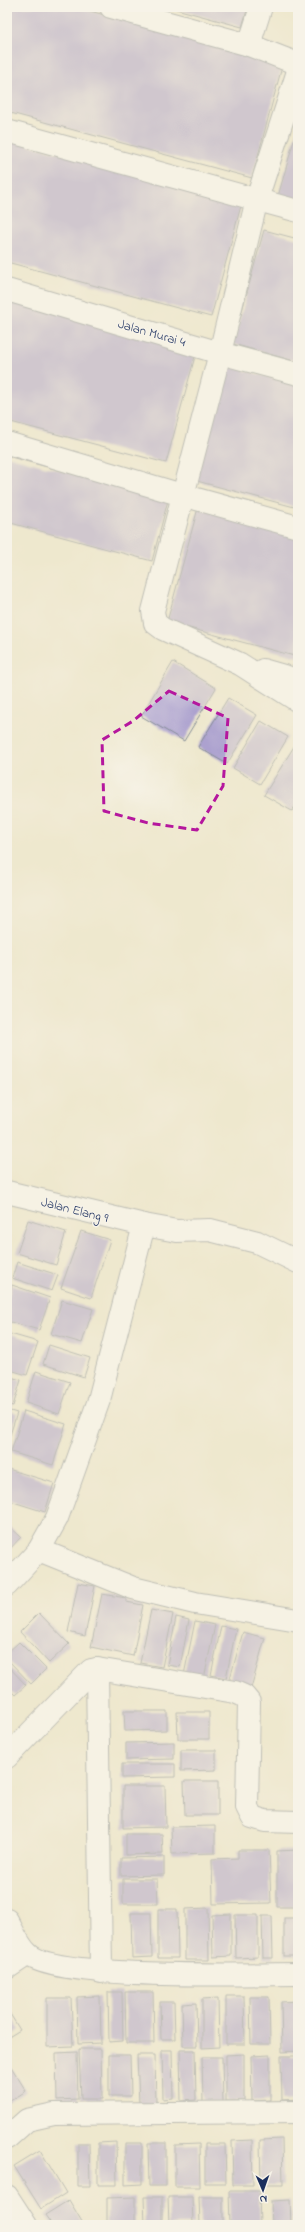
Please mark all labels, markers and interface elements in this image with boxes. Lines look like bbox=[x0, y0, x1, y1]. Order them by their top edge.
street label: Jalan Murai 4 bbox=[116, 315, 188, 352]
street label: Jalan Elang 9 bbox=[39, 1193, 110, 1229]
north arrow bbox=[243, 2170, 283, 2210]
text: N bbox=[259, 2191, 267, 2207]

